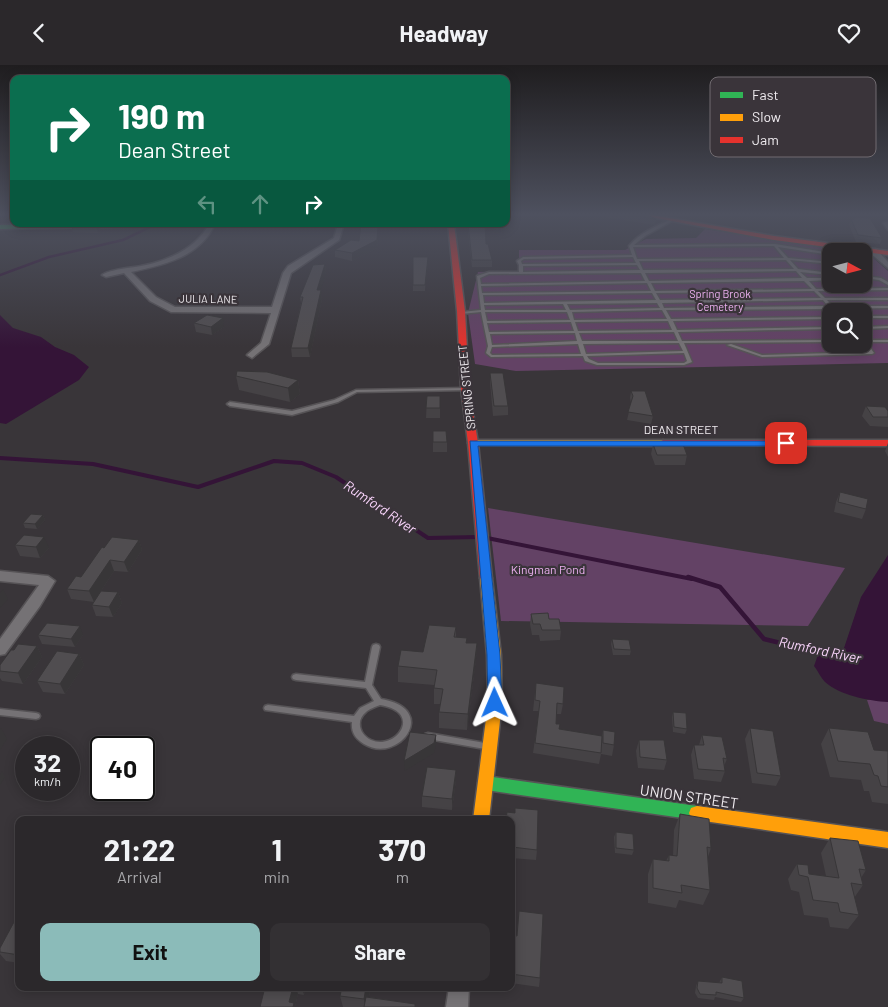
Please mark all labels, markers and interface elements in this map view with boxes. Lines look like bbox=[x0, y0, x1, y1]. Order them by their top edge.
icon: back bbox=[25, 19, 53, 47]
icon: heart bbox=[835, 19, 863, 47]
text: Headway bbox=[400, 20, 488, 46]
legend bbox=[710, 77, 876, 157]
text: Fast bbox=[752, 86, 778, 103]
text: 190 m bbox=[118, 94, 205, 136]
icon: right bbox=[35, 95, 100, 160]
text: Slow bbox=[752, 108, 781, 125]
text: Jam bbox=[752, 131, 779, 148]
text: Dean Street bbox=[118, 136, 231, 162]
icon: left bbox=[193, 190, 221, 218]
icon: ahead bbox=[246, 190, 274, 218]
icon: right bbox=[299, 190, 327, 218]
north arrow bbox=[822, 243, 872, 293]
map controls bbox=[822, 243, 872, 353]
park label: Spring Brook Cemetery bbox=[689, 287, 751, 313]
street label: JULIA LANE bbox=[179, 291, 238, 306]
button: search bbox=[822, 303, 872, 353]
street label: SPRING STREET bbox=[455, 344, 477, 430]
street label: DEAN STREET bbox=[644, 422, 719, 436]
pin bbox=[765, 422, 807, 464]
icon: arrive bbox=[772, 429, 800, 457]
water label: Rumford River bbox=[341, 476, 421, 538]
park label: Kingman Pond bbox=[511, 562, 585, 576]
water label: Rumford River bbox=[777, 633, 864, 667]
position arrow bbox=[468, 676, 520, 728]
speed limit sign: 40 bbox=[90, 736, 155, 801]
text: 32 bbox=[34, 747, 61, 777]
text: km/h bbox=[34, 774, 61, 788]
street label: UNION STREET bbox=[639, 780, 739, 812]
text: 21:22 bbox=[104, 831, 175, 867]
text: 1 bbox=[271, 831, 282, 867]
text: 370 bbox=[378, 831, 426, 867]
text: Arrival bbox=[117, 867, 162, 886]
text: min bbox=[264, 867, 290, 886]
text: m bbox=[396, 867, 409, 886]
button: Exit bbox=[40, 923, 260, 981]
button: Share bbox=[270, 923, 490, 981]

